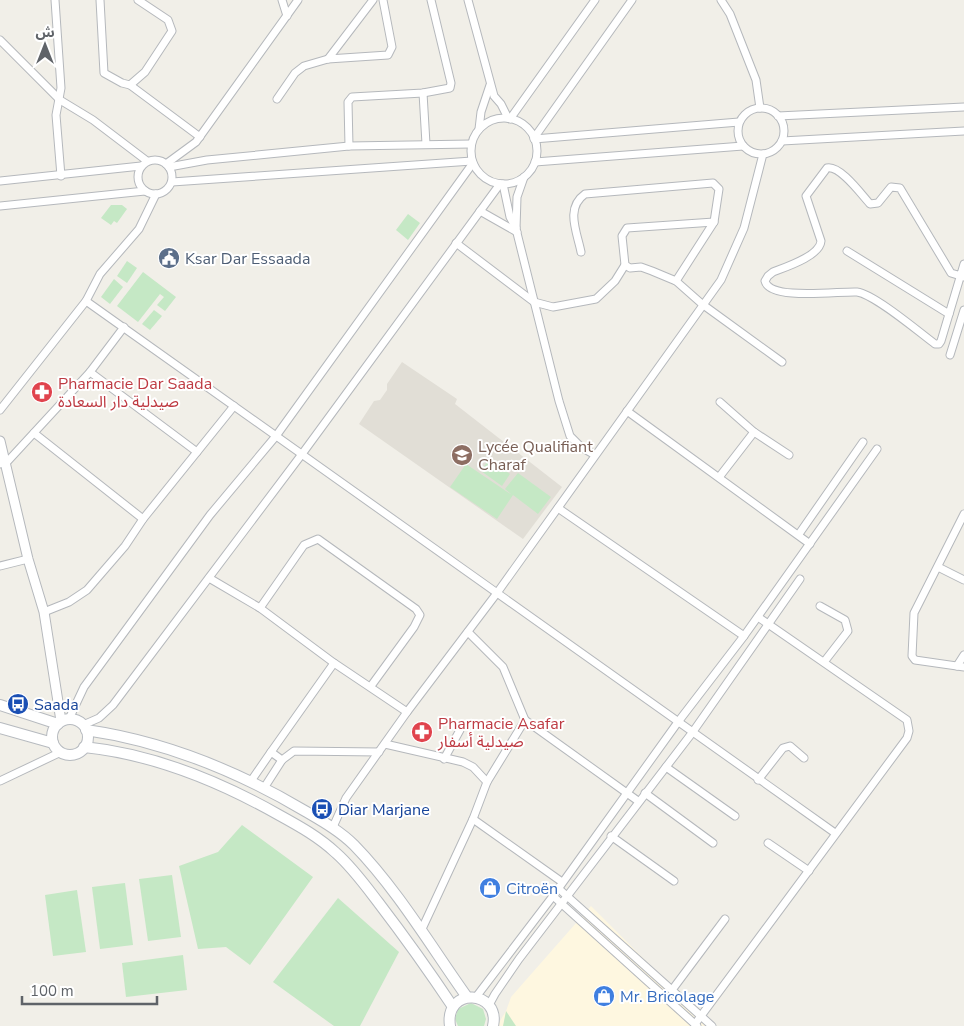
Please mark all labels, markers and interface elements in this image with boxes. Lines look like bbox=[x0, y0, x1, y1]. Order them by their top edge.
north arrow bbox=[20, 20, 70, 70]
text: ش bbox=[35, 23, 55, 42]
public building icon: Ksar Dar Essaada bbox=[157, 246, 181, 270]
place label: Ksar Dar Essaada bbox=[185, 248, 310, 270]
place label: Pharmacie Dar Saada صيدلية دار السعادة bbox=[58, 373, 212, 413]
pharmacy icon: Pharmacie Dar Saada صيدلية دار السعادة bbox=[30, 380, 54, 404]
place label: Lycée Qualifiant Charaf bbox=[478, 436, 593, 476]
school or university icon: Lycée Qualifiant Charaf bbox=[450, 443, 474, 467]
bus stop icon: Saada bbox=[6, 692, 30, 716]
place label: Saada bbox=[34, 694, 79, 716]
place label: Pharmacie Asafar صيدلية أسفار bbox=[437, 713, 565, 753]
pharmacy icon: Pharmacie Asafar صيدلية أسفار bbox=[410, 720, 434, 744]
bus stop icon: Diar Marjane bbox=[310, 797, 334, 821]
place label: Diar Marjane bbox=[338, 799, 430, 821]
shop icon: Citroën bbox=[478, 876, 502, 900]
place label: Citroën bbox=[506, 878, 558, 900]
scale bar bbox=[22, 974, 158, 1006]
text: 100 m bbox=[30, 981, 74, 1001]
shop icon: Mr. Bricolage bbox=[592, 984, 616, 1008]
place label: Mr. Bricolage bbox=[620, 986, 714, 1008]

